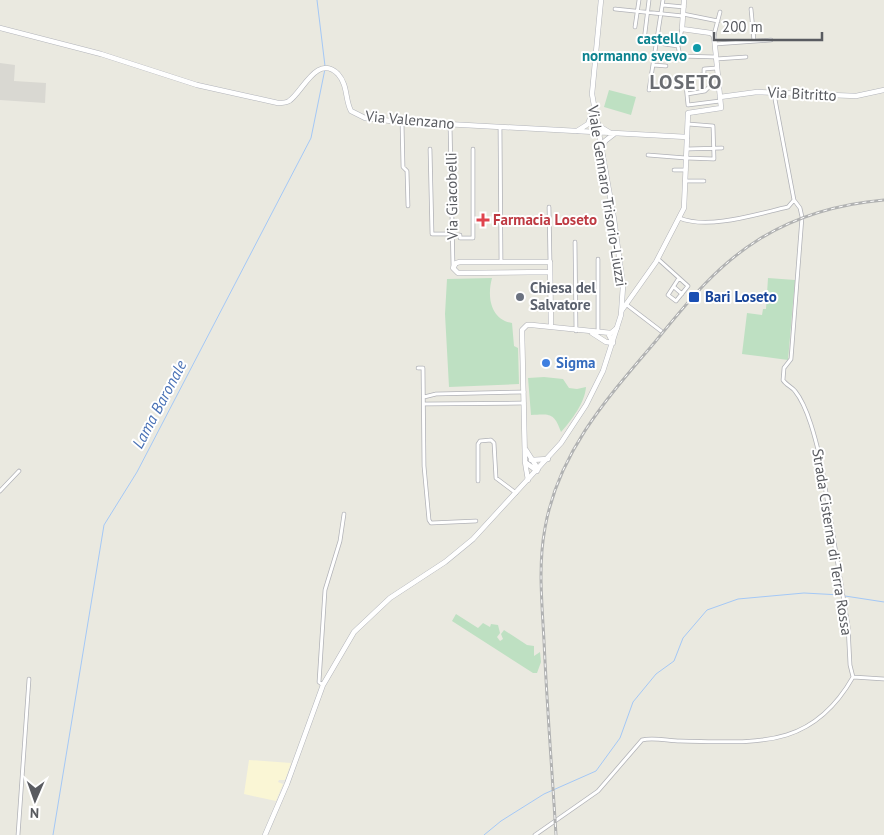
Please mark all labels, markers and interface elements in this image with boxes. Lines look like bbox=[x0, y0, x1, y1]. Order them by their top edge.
scale bar bbox=[714, 10, 822, 42]
text: 200 m bbox=[722, 17, 763, 36]
place label: castello normanno svevo bbox=[582, 29, 687, 65]
marker: castello normanno svevo bbox=[691, 42, 703, 54]
district label: LOSETO bbox=[650, 69, 722, 95]
street label: Via Bitritto bbox=[766, 82, 837, 105]
street label: Viale Gennaro Trisorio-Liuzzi bbox=[584, 103, 631, 288]
street label: Via Valenzano bbox=[364, 106, 455, 133]
street label: Via Giacobelli bbox=[441, 152, 462, 241]
place label: Farmacia Loseto bbox=[493, 210, 597, 229]
marker: Farmacia Loseto bbox=[477, 214, 489, 226]
place label: Chiesa del Salvatore bbox=[530, 278, 596, 314]
place label: Bari Loseto bbox=[705, 287, 777, 306]
marker: Bari Loseto bbox=[687, 290, 701, 304]
marker: Chiesa del Salvatore bbox=[514, 291, 526, 303]
place label: Sigma bbox=[556, 353, 596, 372]
water label: Lama Baronale bbox=[127, 356, 191, 452]
marker: Sigma bbox=[540, 357, 552, 369]
street label: Strada Cisterna di Terra Rossa bbox=[808, 447, 857, 637]
north arrow bbox=[10, 775, 60, 825]
text: N bbox=[30, 804, 39, 822]

